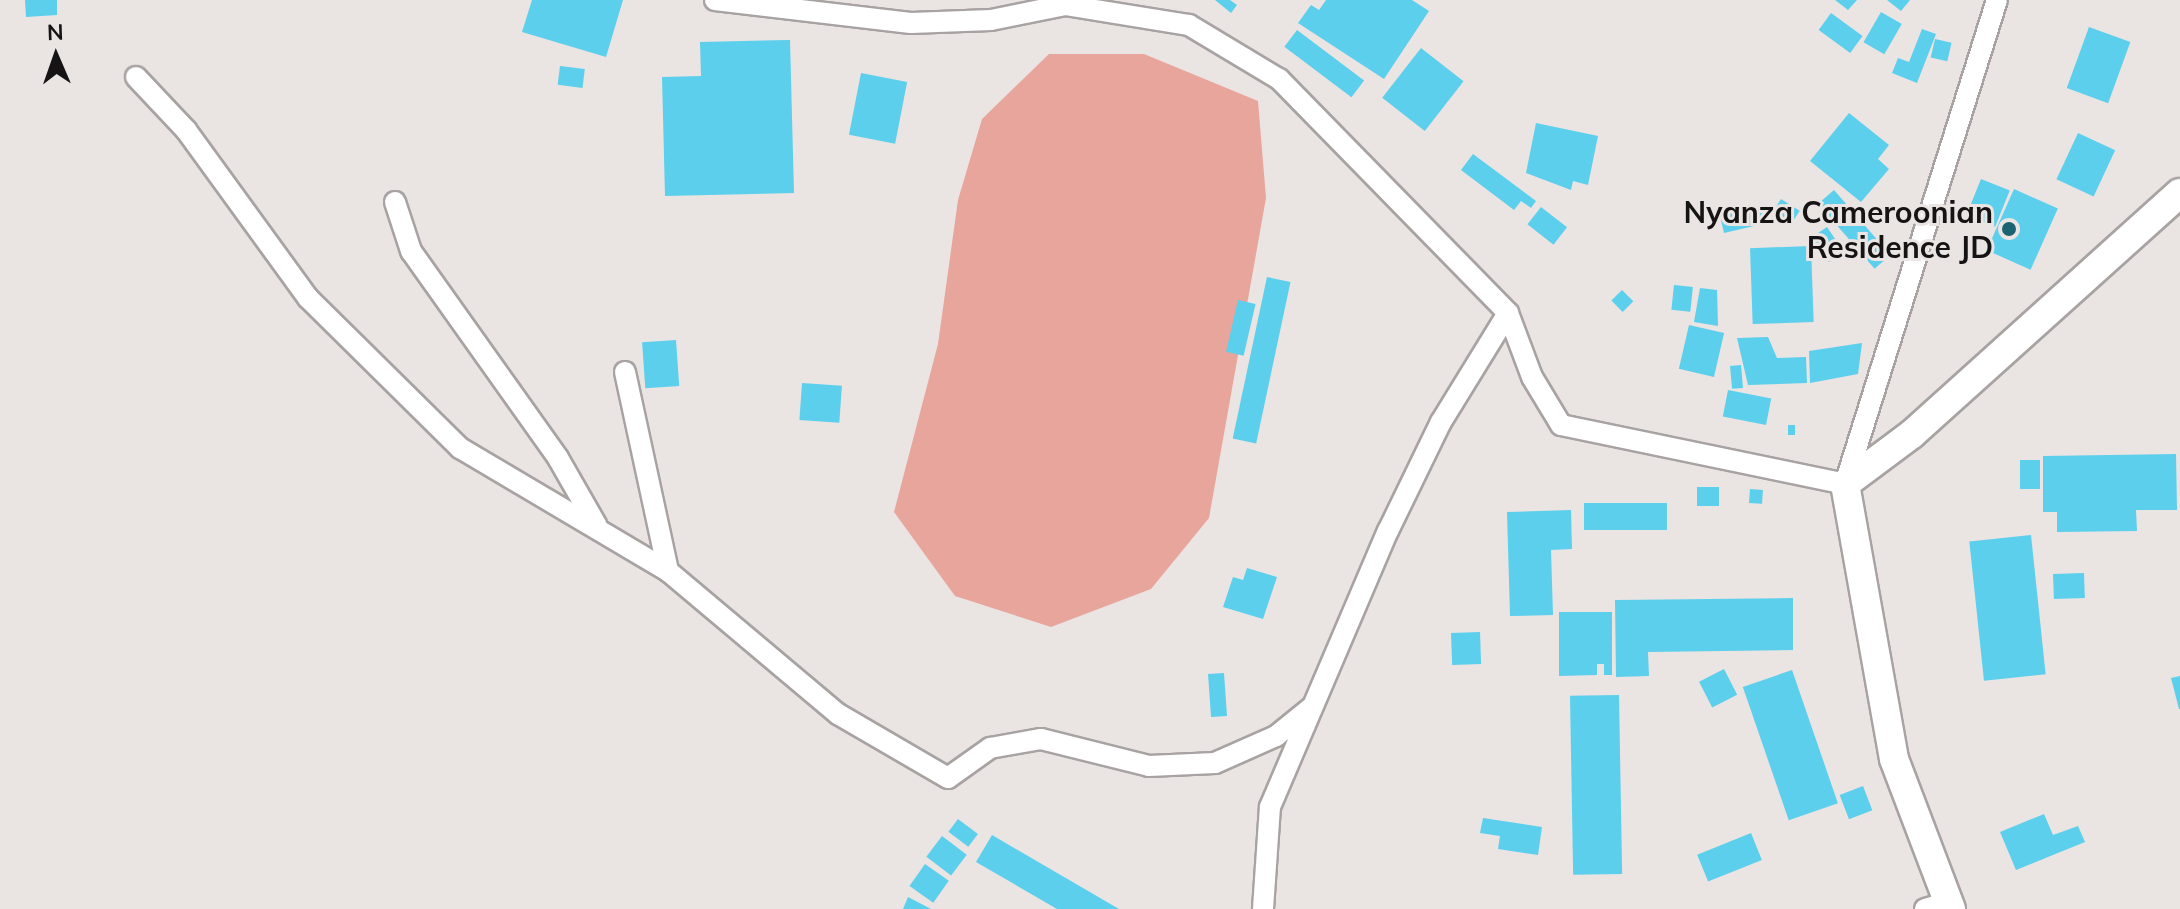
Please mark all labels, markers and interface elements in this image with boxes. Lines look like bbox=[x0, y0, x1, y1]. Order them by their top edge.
north arrow bbox=[16, 16, 96, 96]
text: N bbox=[46, 18, 64, 46]
place label: Nyanza Cameroonian Residence JD bbox=[1684, 194, 1993, 264]
marker: Nyanza Cameroonian Residence JD bbox=[2000, 220, 2018, 238]

